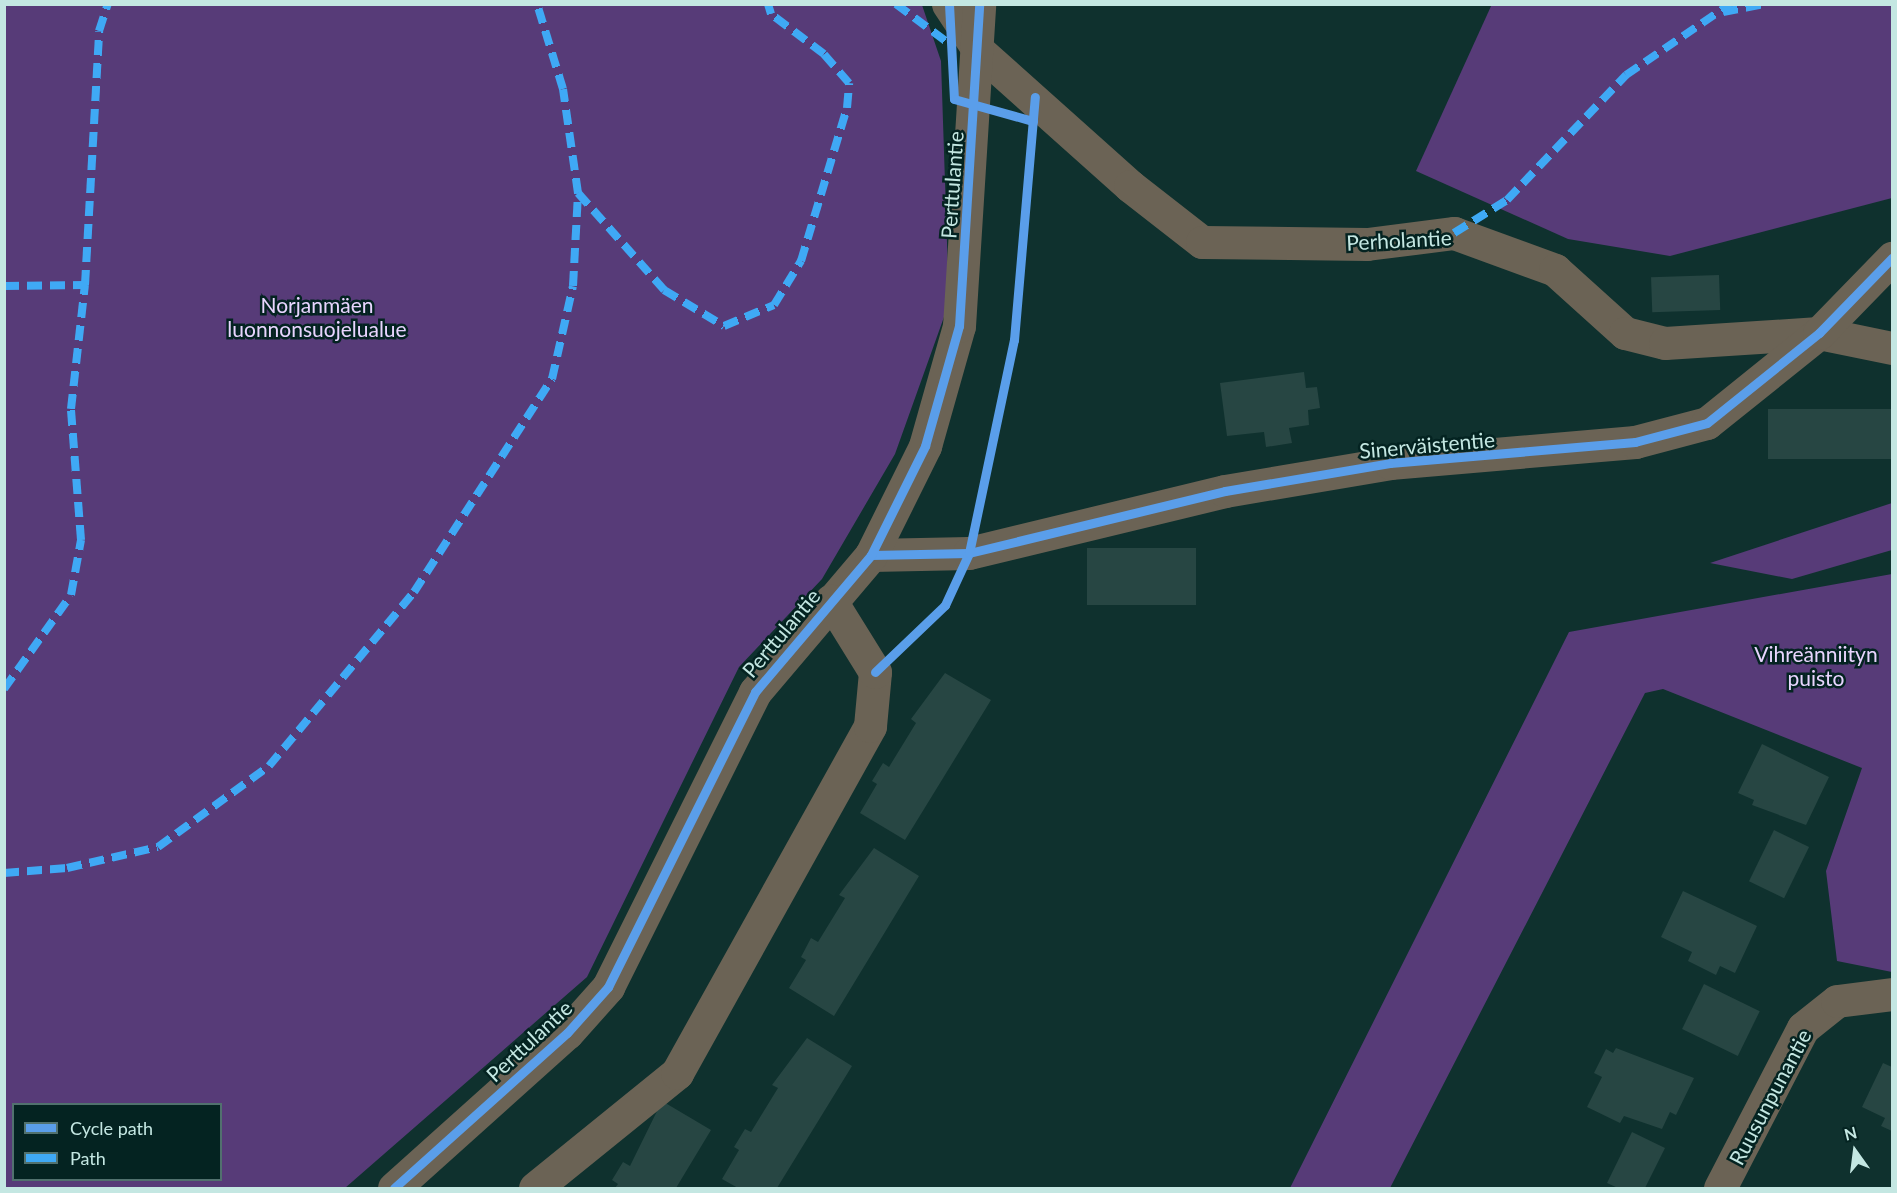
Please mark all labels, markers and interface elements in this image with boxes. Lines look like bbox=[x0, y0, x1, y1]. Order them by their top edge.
street label: Perttulantie bbox=[936, 130, 968, 240]
street label: Perholantie bbox=[1346, 225, 1452, 255]
park label: Norjanmäen luonnonsuojelualue bbox=[227, 292, 407, 342]
street label: Sinerväistentie bbox=[1358, 427, 1496, 463]
street label: Perttulantie bbox=[737, 584, 825, 682]
park label: Vihreänniityn puisto bbox=[1754, 641, 1878, 691]
street label: Perttulantie bbox=[481, 995, 577, 1087]
street label: Ruusunpunantie bbox=[1724, 1025, 1816, 1169]
legend bbox=[12, 1103, 222, 1181]
text: Cycle path bbox=[70, 1117, 153, 1139]
north arrow bbox=[1825, 1121, 1885, 1181]
text: N bbox=[1842, 1122, 1859, 1144]
text: Path bbox=[70, 1147, 106, 1169]

